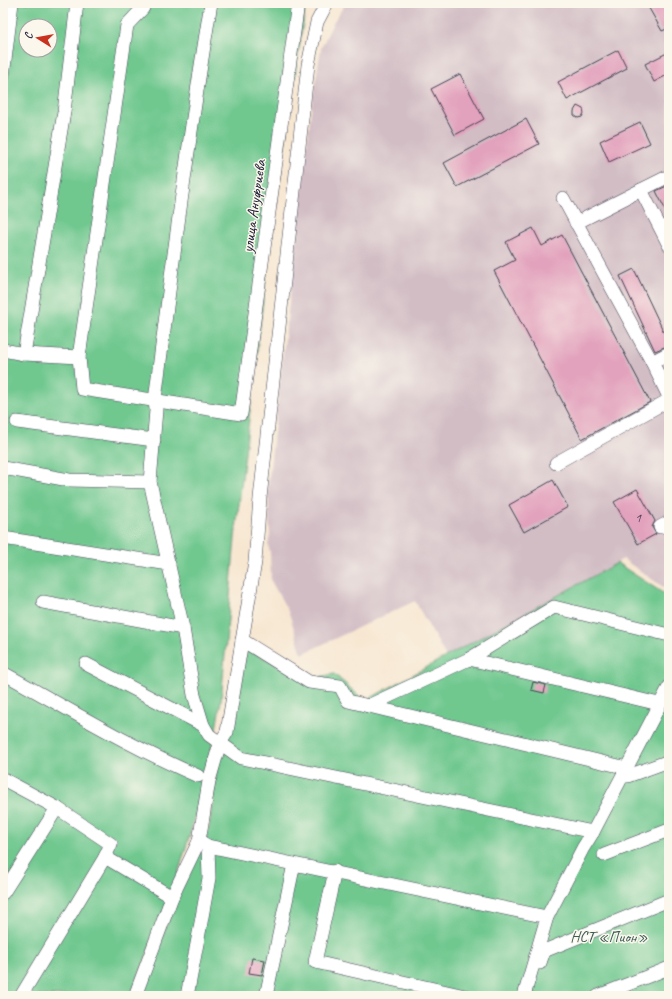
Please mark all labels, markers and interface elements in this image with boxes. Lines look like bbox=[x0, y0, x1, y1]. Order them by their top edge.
north arrow bbox=[18, 18, 58, 58]
text: С bbox=[21, 31, 36, 40]
street label: улица Ануфриева bbox=[237, 157, 271, 255]
house number: 1 bbox=[635, 509, 642, 526]
park label: НСТ «Пион» bbox=[570, 927, 648, 947]

